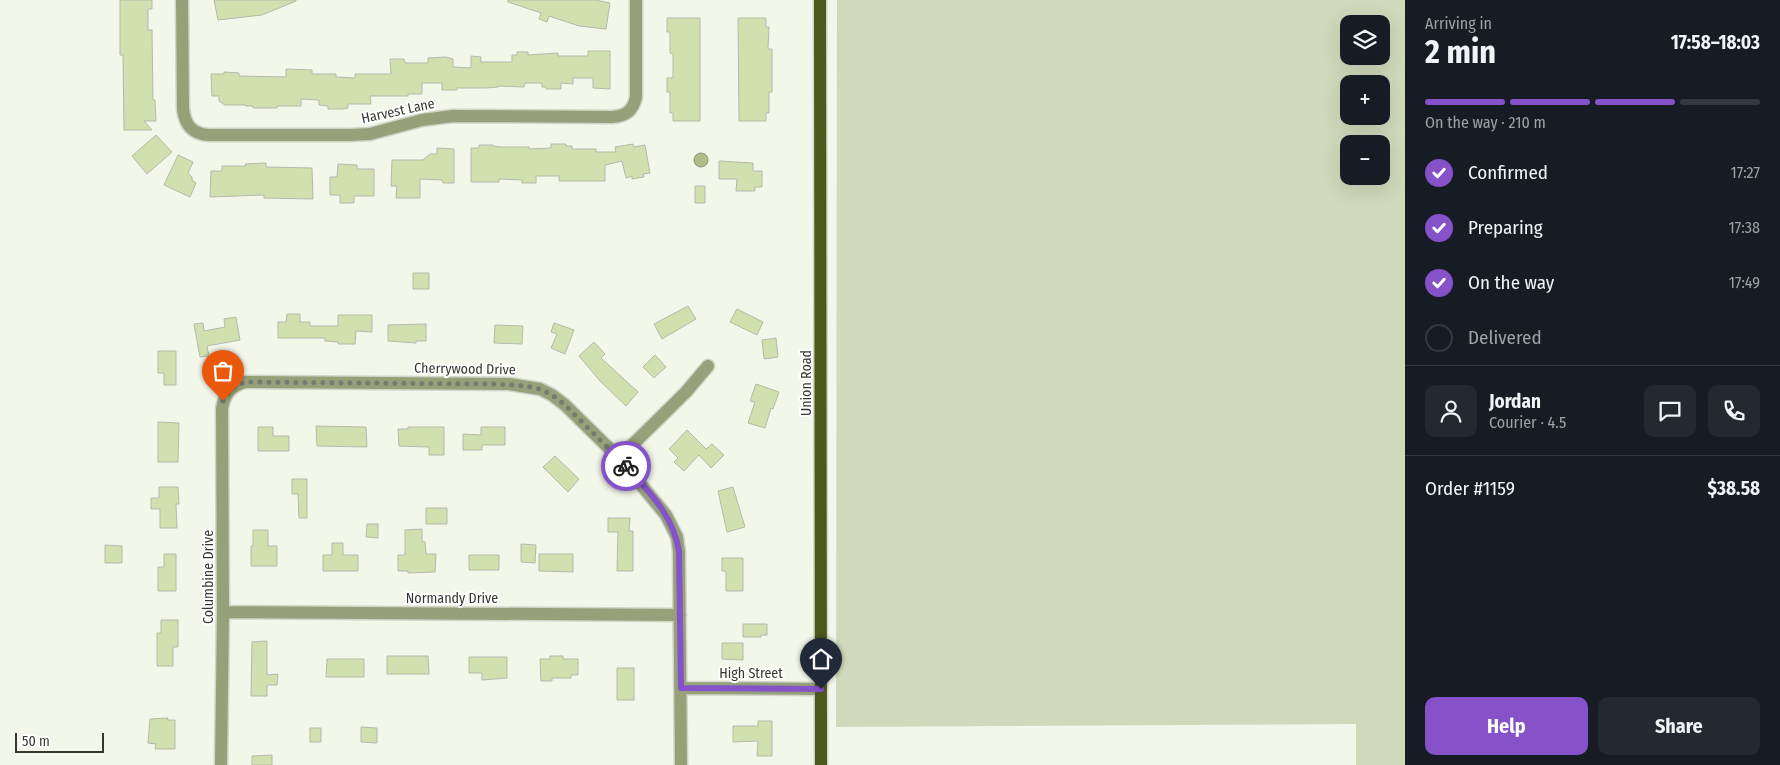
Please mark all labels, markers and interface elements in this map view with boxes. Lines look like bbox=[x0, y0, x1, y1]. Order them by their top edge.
text: Arriving in bbox=[1425, 14, 1492, 33]
map controls bbox=[1340, 15, 1390, 185]
button: layers bbox=[1340, 15, 1390, 65]
text: 17:58–18:03 bbox=[1671, 31, 1760, 54]
text: 2 min bbox=[1425, 33, 1496, 71]
button: + bbox=[1340, 75, 1390, 125]
street label: Harvest Lane bbox=[360, 95, 436, 127]
text: On the way · 210 m bbox=[1425, 113, 1546, 132]
button: − bbox=[1340, 135, 1390, 185]
icon: check bbox=[1425, 159, 1453, 187]
text: Confirmed bbox=[1468, 161, 1548, 184]
text: 17:27 bbox=[1730, 163, 1760, 182]
icon: check bbox=[1425, 214, 1453, 242]
text: Preparing bbox=[1468, 216, 1543, 239]
text: 17:38 bbox=[1729, 218, 1760, 237]
icon: check bbox=[1425, 269, 1453, 297]
text: On the way bbox=[1468, 271, 1554, 294]
text: 17:49 bbox=[1729, 273, 1760, 292]
text: Delivered bbox=[1468, 326, 1542, 349]
pin bbox=[202, 350, 244, 401]
street label: Union Road bbox=[798, 350, 815, 416]
icon: bag bbox=[209, 357, 237, 385]
street label: Cherrywood Drive bbox=[414, 360, 516, 378]
button: person bbox=[1425, 385, 1477, 437]
button: chat bbox=[1644, 385, 1696, 437]
button: phone bbox=[1708, 385, 1760, 437]
text: Jordan bbox=[1489, 390, 1541, 413]
text: Courier · 4.5 bbox=[1489, 413, 1566, 432]
courier bbox=[601, 441, 651, 491]
icon: bike bbox=[612, 452, 640, 480]
text: Order #1159 bbox=[1425, 477, 1515, 500]
text: $38.58 bbox=[1708, 477, 1760, 500]
street label: Columbine Drive bbox=[200, 530, 217, 624]
street label: Normandy Drive bbox=[406, 590, 498, 607]
pin bbox=[800, 638, 842, 689]
icon: home bbox=[807, 645, 835, 673]
street label: High Street bbox=[719, 665, 783, 682]
button: Help bbox=[1425, 697, 1588, 755]
button: Share bbox=[1598, 697, 1760, 755]
scale bar bbox=[15, 730, 104, 753]
text: 50 m bbox=[22, 733, 50, 750]

